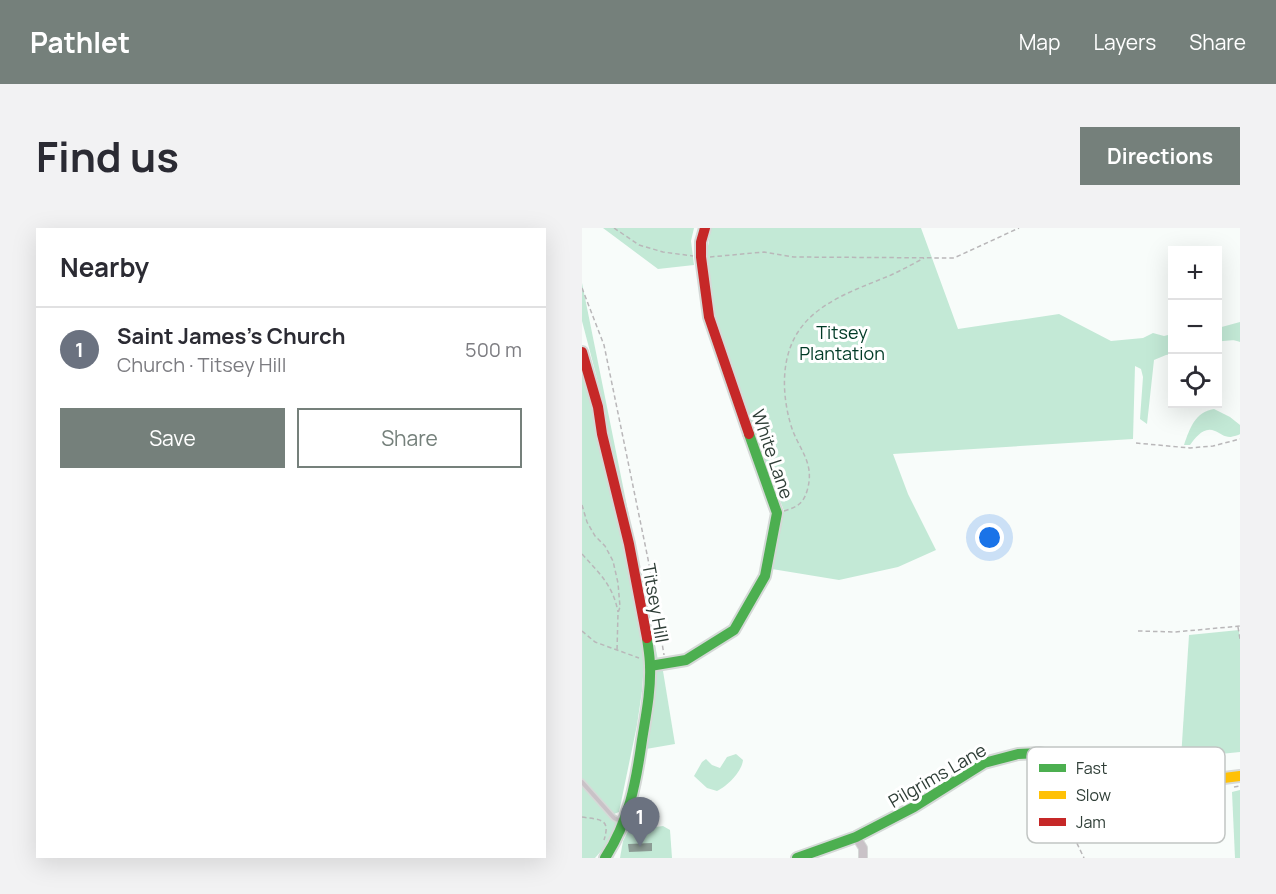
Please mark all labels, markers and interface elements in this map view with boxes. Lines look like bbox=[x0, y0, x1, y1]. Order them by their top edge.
text: Pathlet bbox=[30, 23, 130, 61]
text: Map bbox=[1019, 28, 1060, 56]
text: Layers bbox=[1093, 28, 1156, 56]
text: Share bbox=[1189, 28, 1246, 56]
text: Find us bbox=[36, 127, 179, 185]
button: Directions bbox=[1080, 127, 1240, 185]
map controls bbox=[1168, 246, 1222, 408]
button: + bbox=[1168, 246, 1222, 300]
text: Nearby bbox=[60, 249, 149, 285]
button: − bbox=[1168, 300, 1222, 354]
park label: Titsey Plantation bbox=[799, 320, 885, 365]
text: Saint James's Church bbox=[117, 321, 346, 351]
text: 1 bbox=[75, 336, 84, 363]
text: 500 m bbox=[465, 336, 522, 363]
text: Church · Titsey Hill bbox=[117, 351, 286, 378]
button: locate bbox=[1168, 354, 1222, 408]
street label: White Lane bbox=[747, 406, 799, 502]
button: Save bbox=[60, 408, 285, 468]
button: Share bbox=[297, 408, 522, 468]
your location bbox=[975, 523, 1004, 552]
street label: Titsey Hill bbox=[637, 562, 675, 644]
street label: Pilgrims Lane bbox=[884, 737, 990, 813]
legend bbox=[1027, 747, 1225, 843]
text: Fast bbox=[1076, 757, 1107, 779]
text: Slow bbox=[1076, 784, 1111, 806]
pin: 1 bbox=[620, 798, 660, 847]
text: Jam bbox=[1076, 811, 1106, 833]

